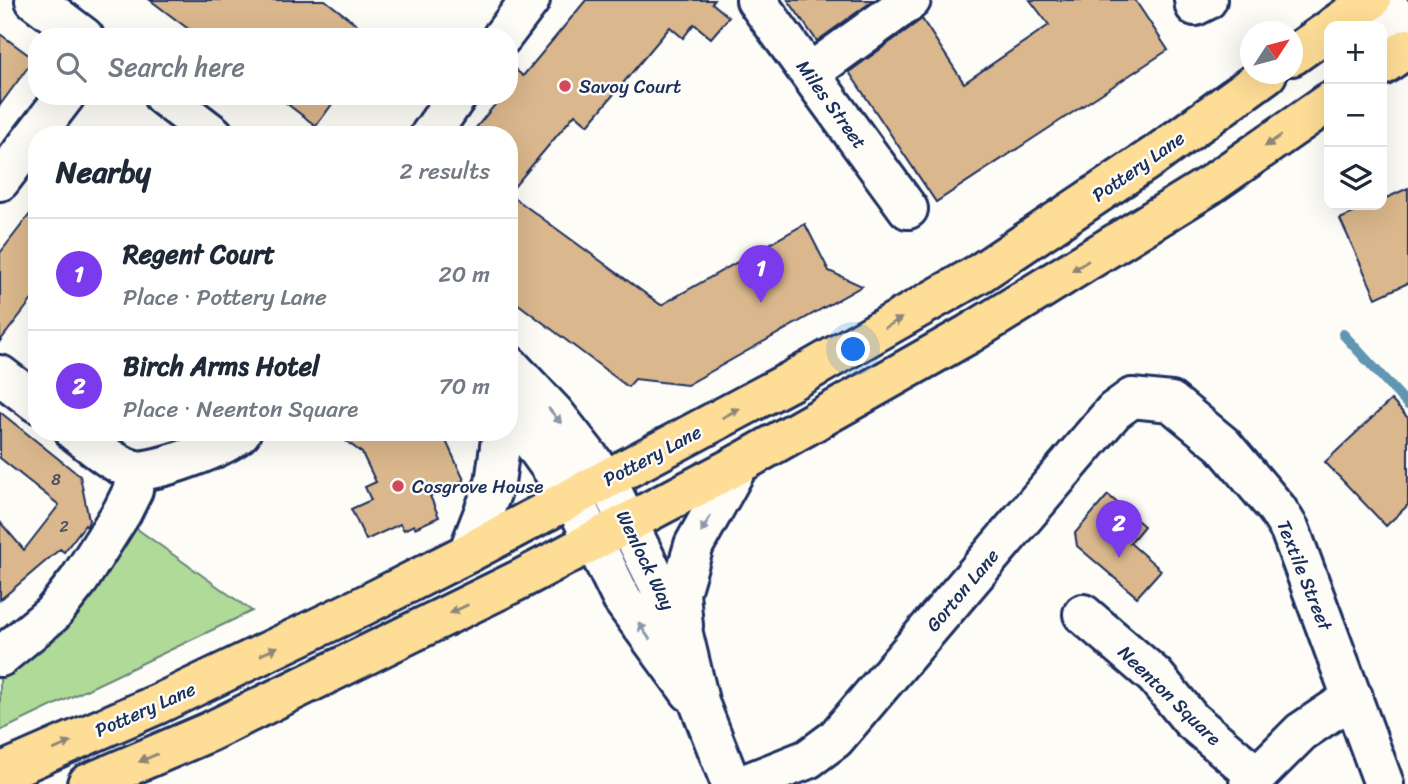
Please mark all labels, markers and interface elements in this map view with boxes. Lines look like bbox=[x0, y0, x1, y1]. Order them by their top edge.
north arrow bbox=[1240, 21, 1303, 84]
map controls bbox=[1324, 21, 1387, 210]
button: + bbox=[1324, 21, 1387, 84]
search box bbox=[28, 28, 518, 105]
text: Search here bbox=[108, 44, 245, 90]
icon: search bbox=[52, 48, 90, 86]
street label: Miles Street bbox=[788, 52, 876, 156]
place label: Savoy Court bbox=[579, 70, 681, 103]
marker: Savoy Court bbox=[557, 78, 573, 94]
button: − bbox=[1324, 84, 1387, 147]
street label: Pottery Lane bbox=[1085, 122, 1192, 211]
one-way arrow bbox=[1264, 134, 1282, 148]
text: Nearby bbox=[56, 145, 151, 199]
button: layers bbox=[1324, 147, 1387, 210]
text: 2 results bbox=[399, 151, 490, 192]
text: Regent Court bbox=[123, 231, 275, 277]
pin: 1 bbox=[738, 245, 784, 303]
text: 1 bbox=[74, 254, 84, 295]
text: 20 m bbox=[439, 254, 490, 295]
one-way arrow bbox=[1070, 259, 1090, 272]
text: Place · Pottery Lane bbox=[123, 277, 327, 318]
one-way arrow bbox=[883, 317, 903, 329]
your location bbox=[836, 332, 870, 366]
text: Birch Arms Hotel bbox=[123, 343, 319, 389]
text: 2 bbox=[72, 366, 86, 407]
text: 70 m bbox=[439, 366, 490, 407]
text: Place · Neenton Square bbox=[123, 389, 358, 430]
one-way arrow bbox=[547, 407, 562, 424]
one-way arrow bbox=[721, 407, 741, 419]
street label: Pottery Lane bbox=[597, 415, 708, 495]
house number: 8 bbox=[51, 465, 61, 494]
place label: Cosgrove House bbox=[412, 470, 543, 503]
marker: Cosgrove House bbox=[390, 478, 406, 494]
pin: 2 bbox=[1096, 500, 1142, 558]
street label: Wenlock Way bbox=[607, 504, 684, 616]
house number: 2 bbox=[59, 512, 69, 541]
one-way arrow bbox=[700, 514, 712, 533]
street label: Textile Street bbox=[1267, 515, 1342, 637]
street label: Gorton Lane bbox=[917, 541, 1008, 640]
one-way arrow bbox=[449, 603, 469, 615]
one-way arrow bbox=[637, 622, 651, 640]
street label: Neenton Square bbox=[1110, 637, 1229, 754]
one-way arrow bbox=[259, 645, 279, 656]
street label: Pottery Lane bbox=[89, 672, 201, 746]
one-way arrow bbox=[52, 740, 73, 751]
one-way arrow bbox=[138, 752, 158, 764]

